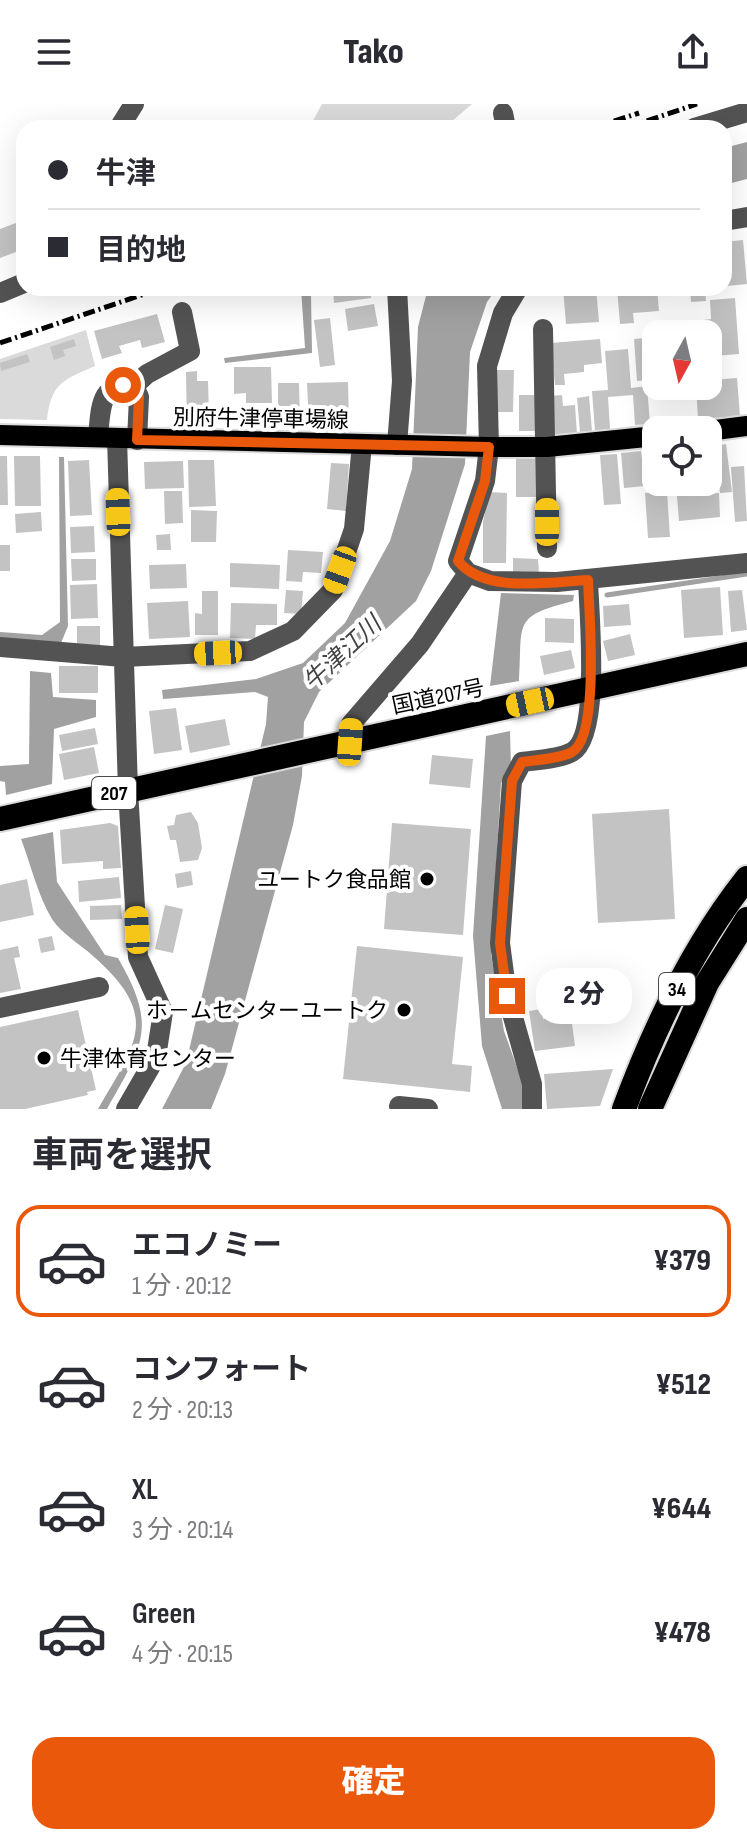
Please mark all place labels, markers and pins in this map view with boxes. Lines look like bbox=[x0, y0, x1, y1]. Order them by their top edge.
place label: ユートク食品館 bbox=[257, 867, 411, 894]
marker: ユートク食品館 bbox=[418, 870, 436, 888]
place label: ホ－ムセンターユートク bbox=[146, 998, 388, 1025]
marker: ホ－ムセンターユートク bbox=[395, 1001, 413, 1019]
place label: 牛津体育センター bbox=[60, 1046, 236, 1073]
marker: 牛津体育センター bbox=[35, 1049, 53, 1067]

